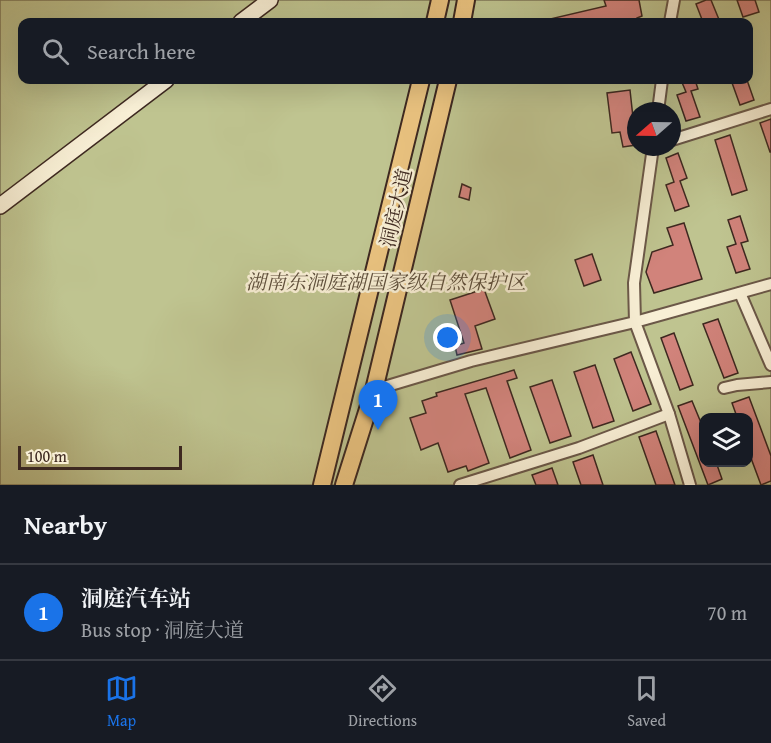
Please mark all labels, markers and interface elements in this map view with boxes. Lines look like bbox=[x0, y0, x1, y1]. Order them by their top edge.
search box bbox=[18, 18, 753, 84]
icon: search bbox=[39, 35, 72, 68]
text: Search here bbox=[87, 35, 196, 67]
north arrow bbox=[627, 102, 681, 156]
street label: 洞庭大道 bbox=[372, 166, 419, 250]
park label: 湖南东洞庭湖国家级自然保护区 bbox=[246, 267, 529, 296]
your location bbox=[433, 323, 462, 352]
pin: 1 bbox=[358, 380, 398, 430]
map controls bbox=[699, 413, 753, 467]
button: layers bbox=[699, 413, 753, 467]
scale bar bbox=[18, 443, 182, 470]
text: 100 m bbox=[27, 444, 67, 468]
text: Nearby bbox=[24, 505, 107, 544]
text: 洞庭汽车站 bbox=[81, 582, 191, 614]
text: 1 bbox=[38, 598, 49, 627]
text: 70 m bbox=[707, 598, 747, 627]
text: Bus stop · 洞庭大道 bbox=[81, 615, 244, 644]
tab: Map bbox=[105, 672, 138, 732]
tab: Directions bbox=[348, 672, 417, 732]
tab: Saved bbox=[627, 672, 666, 732]

